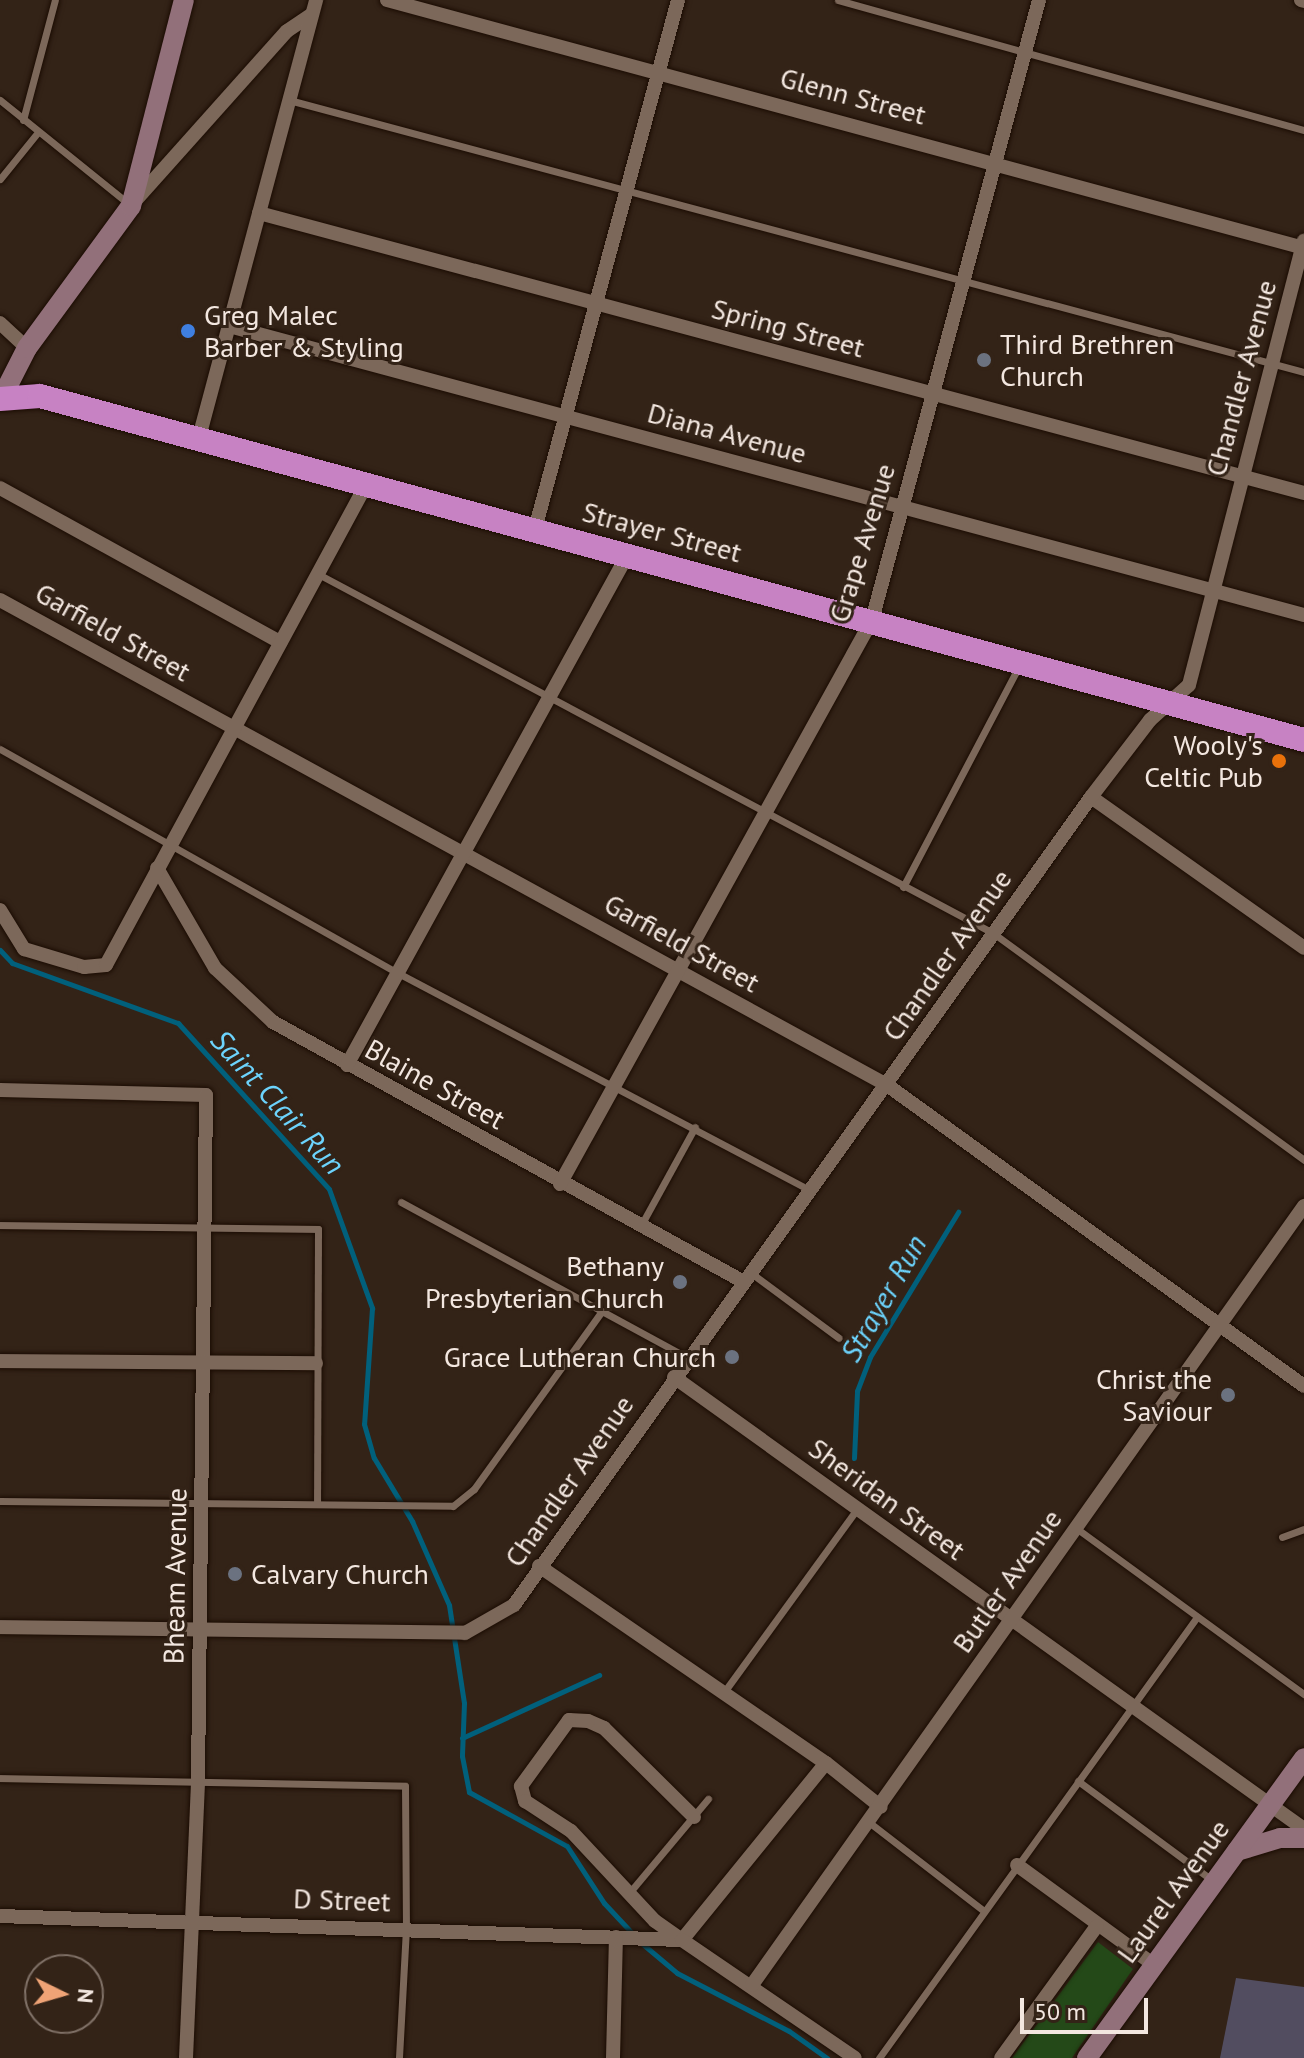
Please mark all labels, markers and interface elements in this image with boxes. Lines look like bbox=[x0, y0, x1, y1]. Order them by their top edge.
street label: Glenn Street bbox=[777, 60, 929, 132]
street label: Chandler Avenue bbox=[1199, 276, 1283, 480]
street label: Spring Street bbox=[708, 292, 868, 364]
place label: Greg Malec Barber & Styling bbox=[204, 298, 404, 364]
marker: Greg Malec Barber & Styling bbox=[179, 322, 197, 340]
place label: Third Brethren Church bbox=[1000, 327, 1174, 393]
marker: Third Brethren Church bbox=[975, 351, 993, 369]
street label: Diana Avenue bbox=[644, 396, 810, 470]
street label: Grape Avenue bbox=[822, 459, 902, 627]
street label: Strayer Street bbox=[579, 495, 745, 569]
street label: Garfield Street bbox=[30, 576, 196, 688]
place label: Wooly's Celtic Pub bbox=[1144, 728, 1263, 794]
marker: Wooly's Celtic Pub bbox=[1270, 752, 1288, 770]
street label: Chandler Avenue bbox=[875, 862, 1019, 1048]
street label: Garfield Street bbox=[599, 887, 765, 999]
water label: Saint Clair Run bbox=[204, 1022, 352, 1182]
street label: Blaine Street bbox=[359, 1032, 511, 1136]
water label: Strayer Run bbox=[832, 1228, 934, 1368]
place label: Bethany Presbyterian Church bbox=[425, 1249, 664, 1315]
marker: Bethany Presbyterian Church bbox=[671, 1273, 689, 1291]
place label: Grace Lutheran Church bbox=[444, 1340, 716, 1374]
marker: Grace Lutheran Church bbox=[723, 1348, 741, 1366]
place label: Christ the Saviour bbox=[1096, 1362, 1212, 1428]
marker: Christ the Saviour bbox=[1219, 1386, 1237, 1404]
street label: Chandler Avenue bbox=[497, 1388, 641, 1574]
street label: Sheridan Street bbox=[802, 1431, 972, 1567]
street label: Bheam Avenue bbox=[157, 1487, 193, 1665]
street label: Butler Avenue bbox=[945, 1503, 1069, 1659]
place label: Calvary Church bbox=[251, 1557, 430, 1591]
marker: Calvary Church bbox=[226, 1565, 244, 1583]
street label: Laurel Avenue bbox=[1110, 1812, 1236, 1970]
street label: D Street bbox=[293, 1882, 391, 1918]
north arrow bbox=[24, 1954, 104, 2034]
scale bar bbox=[1024, 1982, 1152, 2032]
text: N bbox=[71, 1987, 100, 2004]
text: 50 m bbox=[1034, 1996, 1086, 2027]

